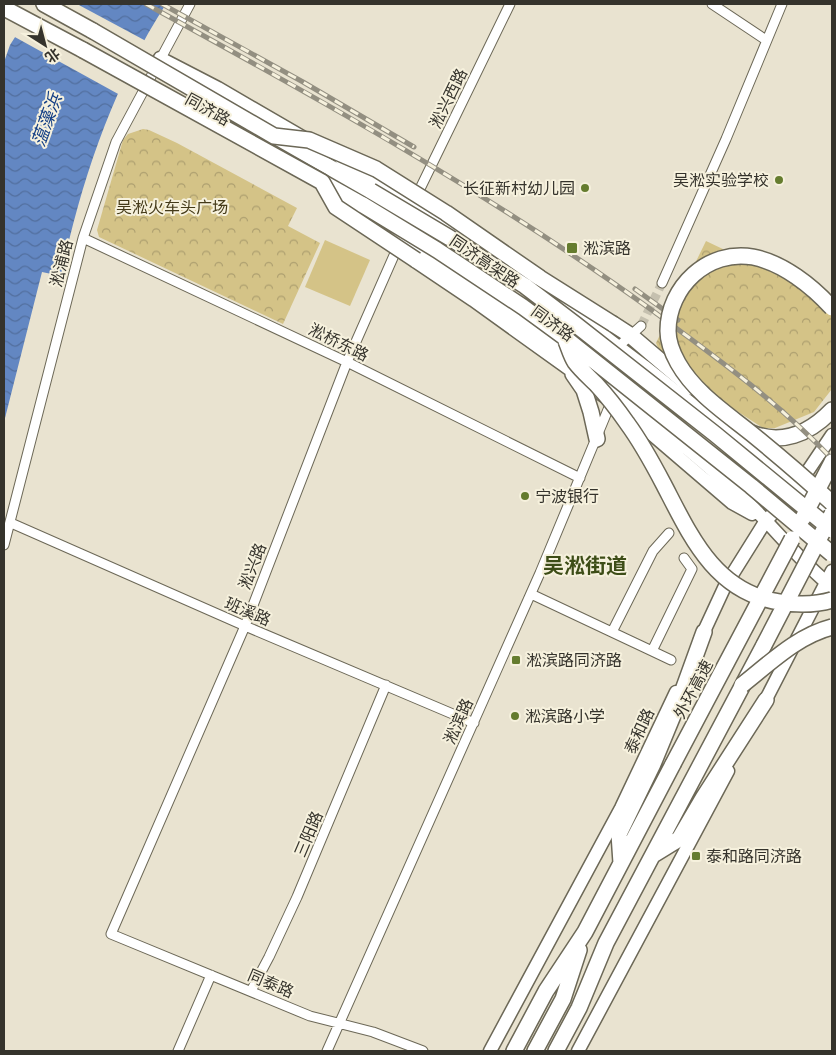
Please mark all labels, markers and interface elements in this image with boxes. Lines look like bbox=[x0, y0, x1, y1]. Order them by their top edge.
north arrow bbox=[20, 20, 70, 70]
text: 北 bbox=[42, 45, 63, 66]
street label: 淞兴西路 bbox=[426, 65, 471, 131]
water label: 蕰藻浜 bbox=[27, 89, 66, 149]
street label: 同济路 bbox=[182, 89, 233, 129]
place label: 吴淞实验学校 bbox=[673, 171, 769, 190]
marker: 吴淞实验学校 bbox=[773, 174, 785, 186]
place label: 长征新村幼儿园 bbox=[463, 179, 575, 198]
marker: 长征新村幼儿园 bbox=[579, 182, 591, 194]
park label: 吴淞火车头广场 bbox=[116, 198, 228, 217]
street label: 同济高架路 bbox=[446, 231, 523, 292]
street label: 淞浦路 bbox=[46, 238, 77, 289]
place label: 淞滨路 bbox=[583, 239, 631, 258]
marker: 淞滨路 bbox=[565, 241, 579, 255]
street label: 同济路 bbox=[528, 302, 578, 345]
street label: 淞桥东路 bbox=[306, 320, 372, 365]
place label: 宁波银行 bbox=[535, 487, 599, 506]
marker: 宁波银行 bbox=[519, 490, 531, 502]
street label: 淞兴路 bbox=[235, 540, 270, 592]
district label: 吴淞街道 bbox=[543, 553, 627, 578]
street label: 班溪路 bbox=[222, 593, 274, 630]
place label: 淞滨路同济路 bbox=[526, 651, 622, 670]
marker: 淞滨路同济路 bbox=[510, 654, 522, 666]
street label: 外环高速 bbox=[670, 657, 717, 722]
street label: 淞滨路 bbox=[440, 695, 477, 747]
street label: 泰和路 bbox=[621, 705, 658, 757]
place label: 淞滨路小学 bbox=[525, 707, 605, 726]
marker: 淞滨路小学 bbox=[509, 710, 521, 722]
street label: 三阳路 bbox=[290, 808, 327, 860]
place label: 泰和路同济路 bbox=[706, 847, 802, 866]
marker: 泰和路同济路 bbox=[690, 850, 702, 862]
street label: 同泰路 bbox=[245, 965, 297, 1002]

